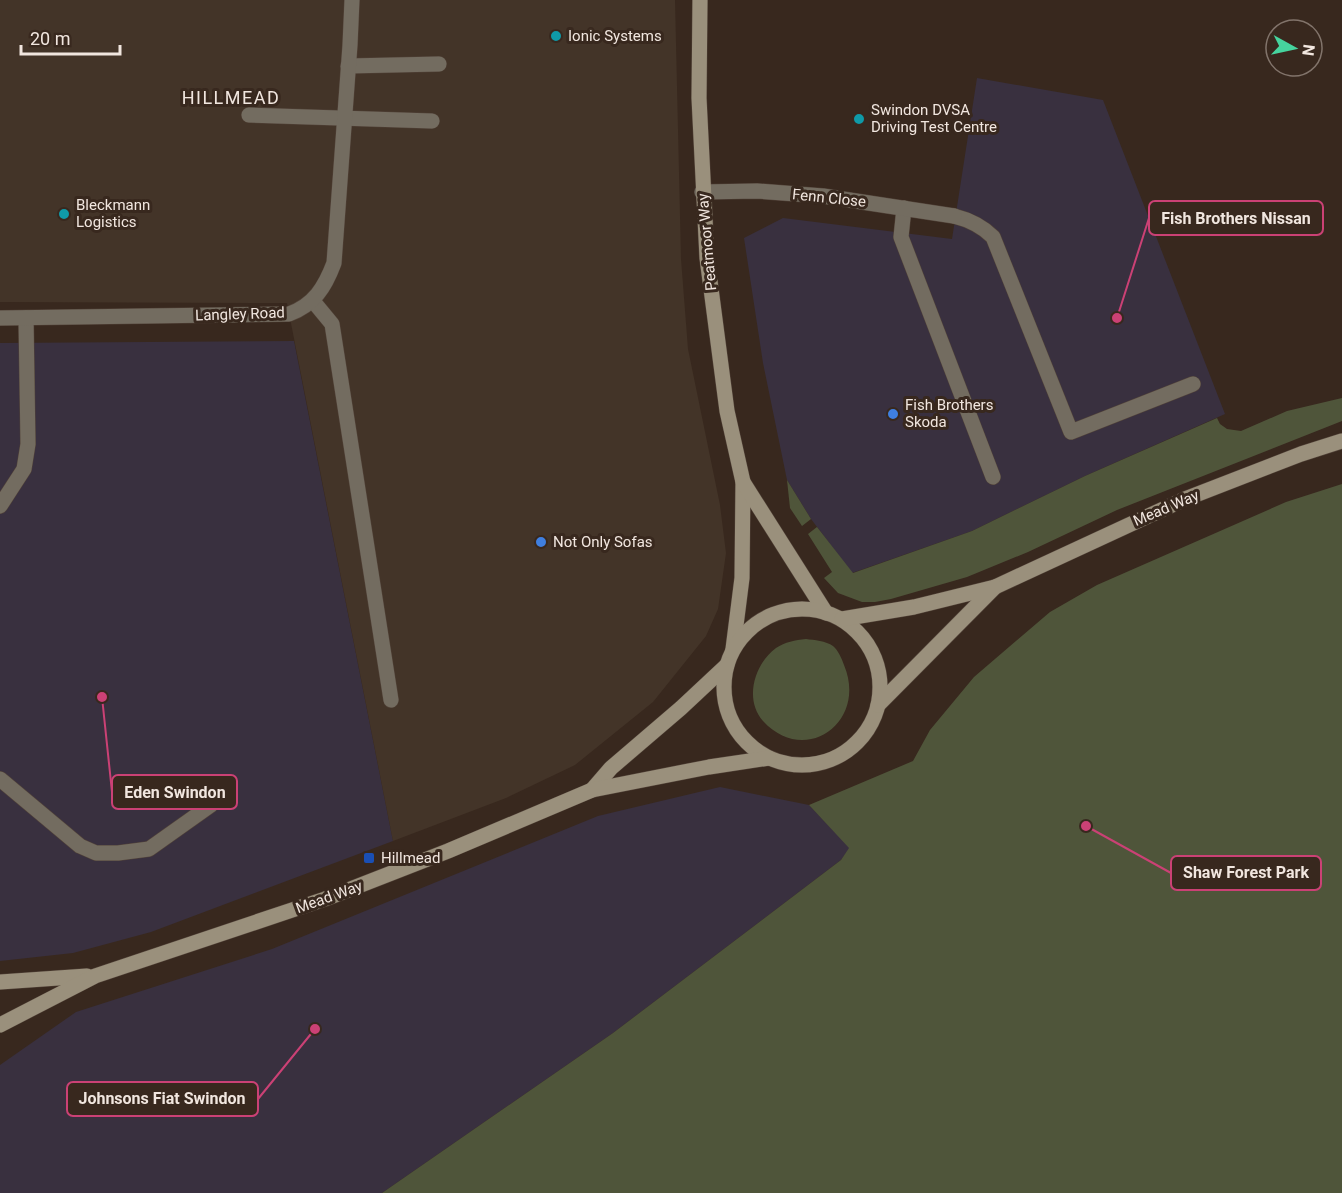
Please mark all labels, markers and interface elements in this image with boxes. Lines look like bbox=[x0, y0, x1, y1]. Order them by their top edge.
scale bar bbox=[21, 18, 120, 56]
north arrow bbox=[1264, 18, 1324, 78]
place label: Ionic Systems bbox=[568, 27, 662, 45]
text: 20 m bbox=[30, 28, 70, 49]
marker: Ionic Systems bbox=[549, 29, 563, 43]
text: N bbox=[1298, 43, 1319, 57]
district label: HILLMEAD bbox=[182, 87, 280, 108]
place label: Swindon DVSA Driving Test Centre bbox=[871, 101, 997, 136]
marker: Swindon DVSA Driving Test Centre bbox=[852, 112, 866, 126]
street label: Fenn Close bbox=[791, 185, 867, 211]
street label: Peatmoor Way bbox=[694, 193, 720, 291]
place label: Bleckmann Logistics bbox=[76, 196, 150, 231]
callout: Fish Brothers Nissan bbox=[1149, 201, 1323, 235]
marker: Bleckmann Logistics bbox=[57, 207, 71, 221]
text: Fish Brothers Nissan bbox=[1161, 209, 1311, 228]
street label: Langley Road bbox=[195, 303, 285, 325]
place label: Fish Brothers Skoda bbox=[905, 396, 993, 431]
marker: Fish Brothers Skoda bbox=[886, 407, 900, 421]
street label: Mead Way bbox=[1130, 486, 1202, 530]
place label: Not Only Sofas bbox=[553, 533, 653, 551]
marker: Not Only Sofas bbox=[534, 535, 548, 549]
callout: Eden Swindon bbox=[112, 775, 237, 809]
text: Eden Swindon bbox=[124, 783, 226, 802]
place label: Hillmead bbox=[381, 849, 440, 867]
marker: Hillmead bbox=[362, 851, 376, 865]
callout: Shaw Forest Park bbox=[1171, 856, 1321, 890]
text: Shaw Forest Park bbox=[1183, 863, 1309, 882]
street label: Mead Way bbox=[293, 877, 365, 917]
callout: Johnsons Fiat Swindon bbox=[67, 1082, 258, 1116]
text: Johnsons Fiat Swindon bbox=[78, 1089, 246, 1108]

